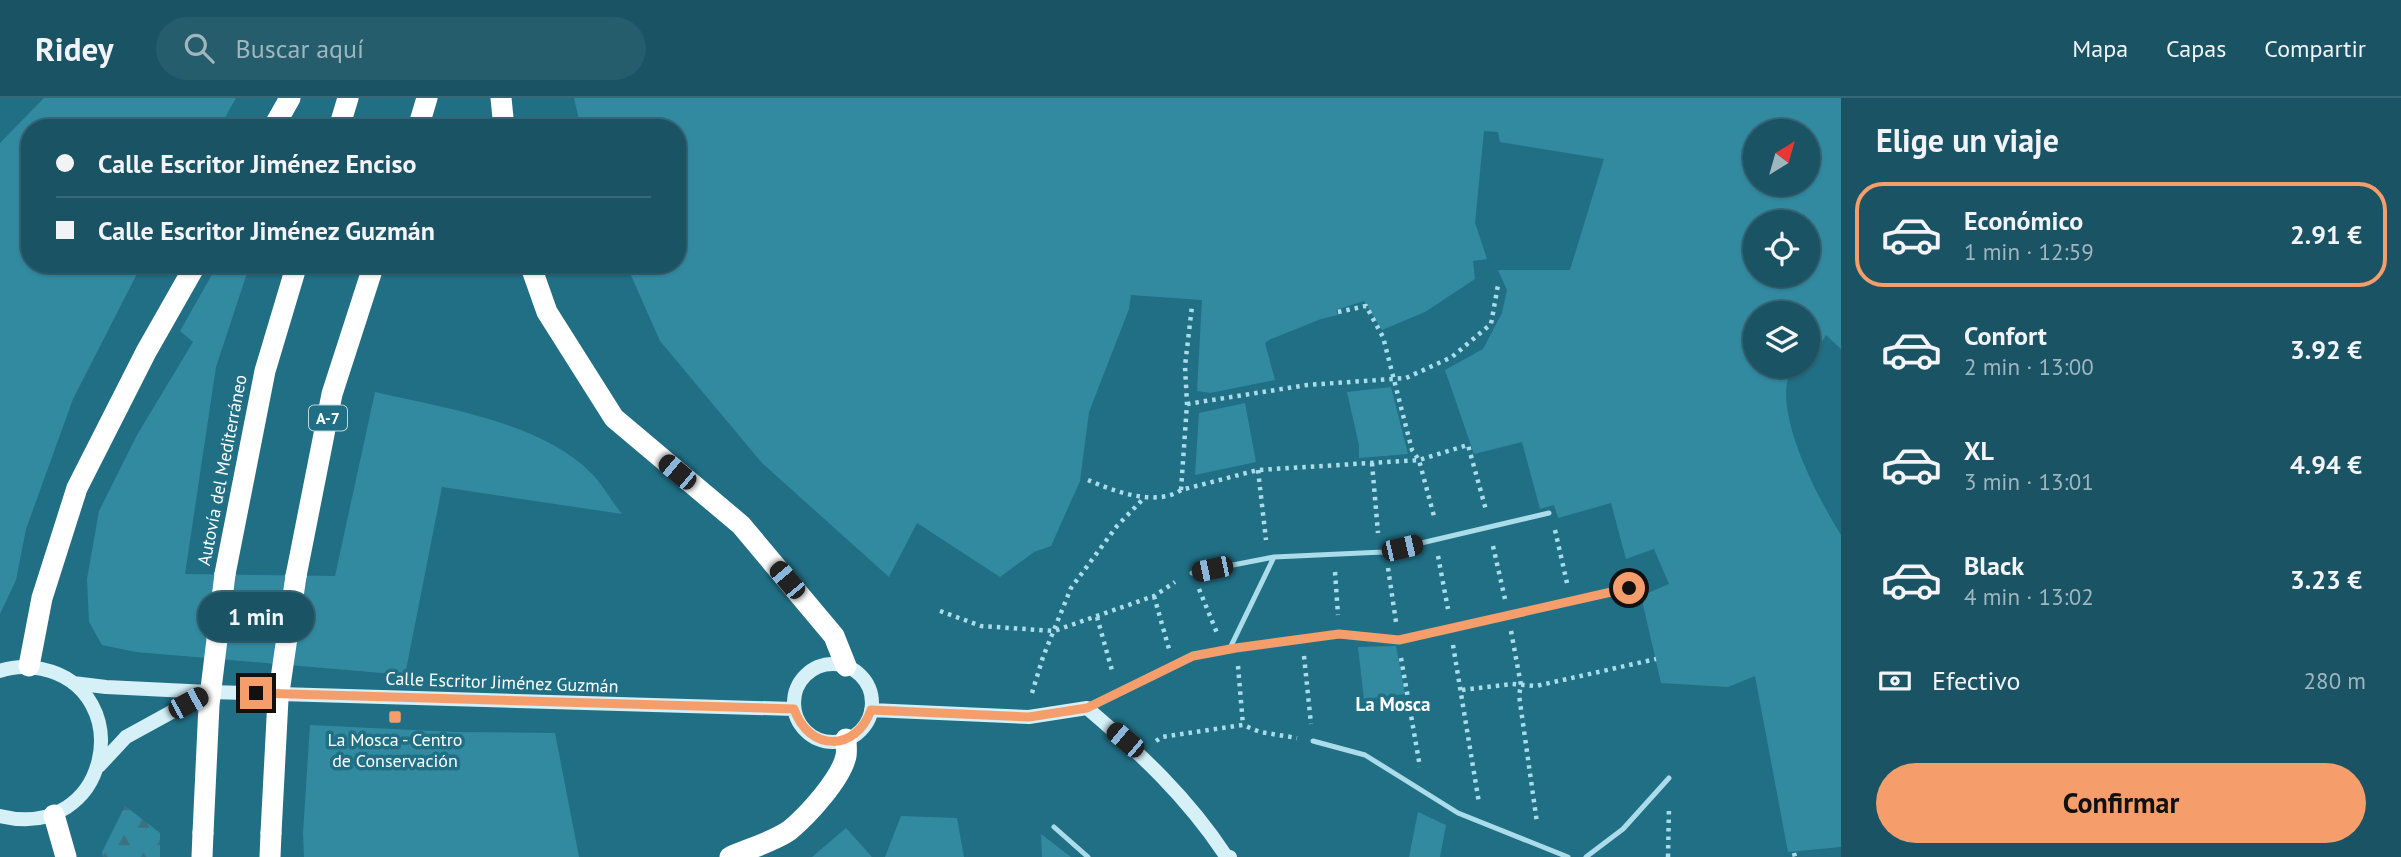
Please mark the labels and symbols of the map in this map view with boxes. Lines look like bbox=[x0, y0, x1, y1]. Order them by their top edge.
north arrow bbox=[1743, 119, 1820, 196]
street label: Autovía del Mediterráneo bbox=[192, 372, 252, 568]
road number: A-7 bbox=[309, 406, 347, 430]
car bbox=[655, 450, 700, 494]
car bbox=[1380, 533, 1425, 563]
car bbox=[1190, 554, 1235, 584]
car bbox=[766, 557, 809, 603]
route start bbox=[1613, 572, 1645, 604]
callout: 1 min bbox=[198, 592, 314, 640]
street label: Calle Escritor Jiménez Guzmán bbox=[385, 666, 619, 698]
route end bbox=[240, 677, 272, 709]
car bbox=[165, 684, 212, 722]
district label: La Mosca bbox=[1355, 692, 1431, 716]
marker: La Mosca - Centro de Conservación bbox=[387, 709, 403, 725]
car bbox=[1103, 718, 1148, 762]
place label: La Mosca - Centro de Conservación bbox=[328, 728, 462, 772]

